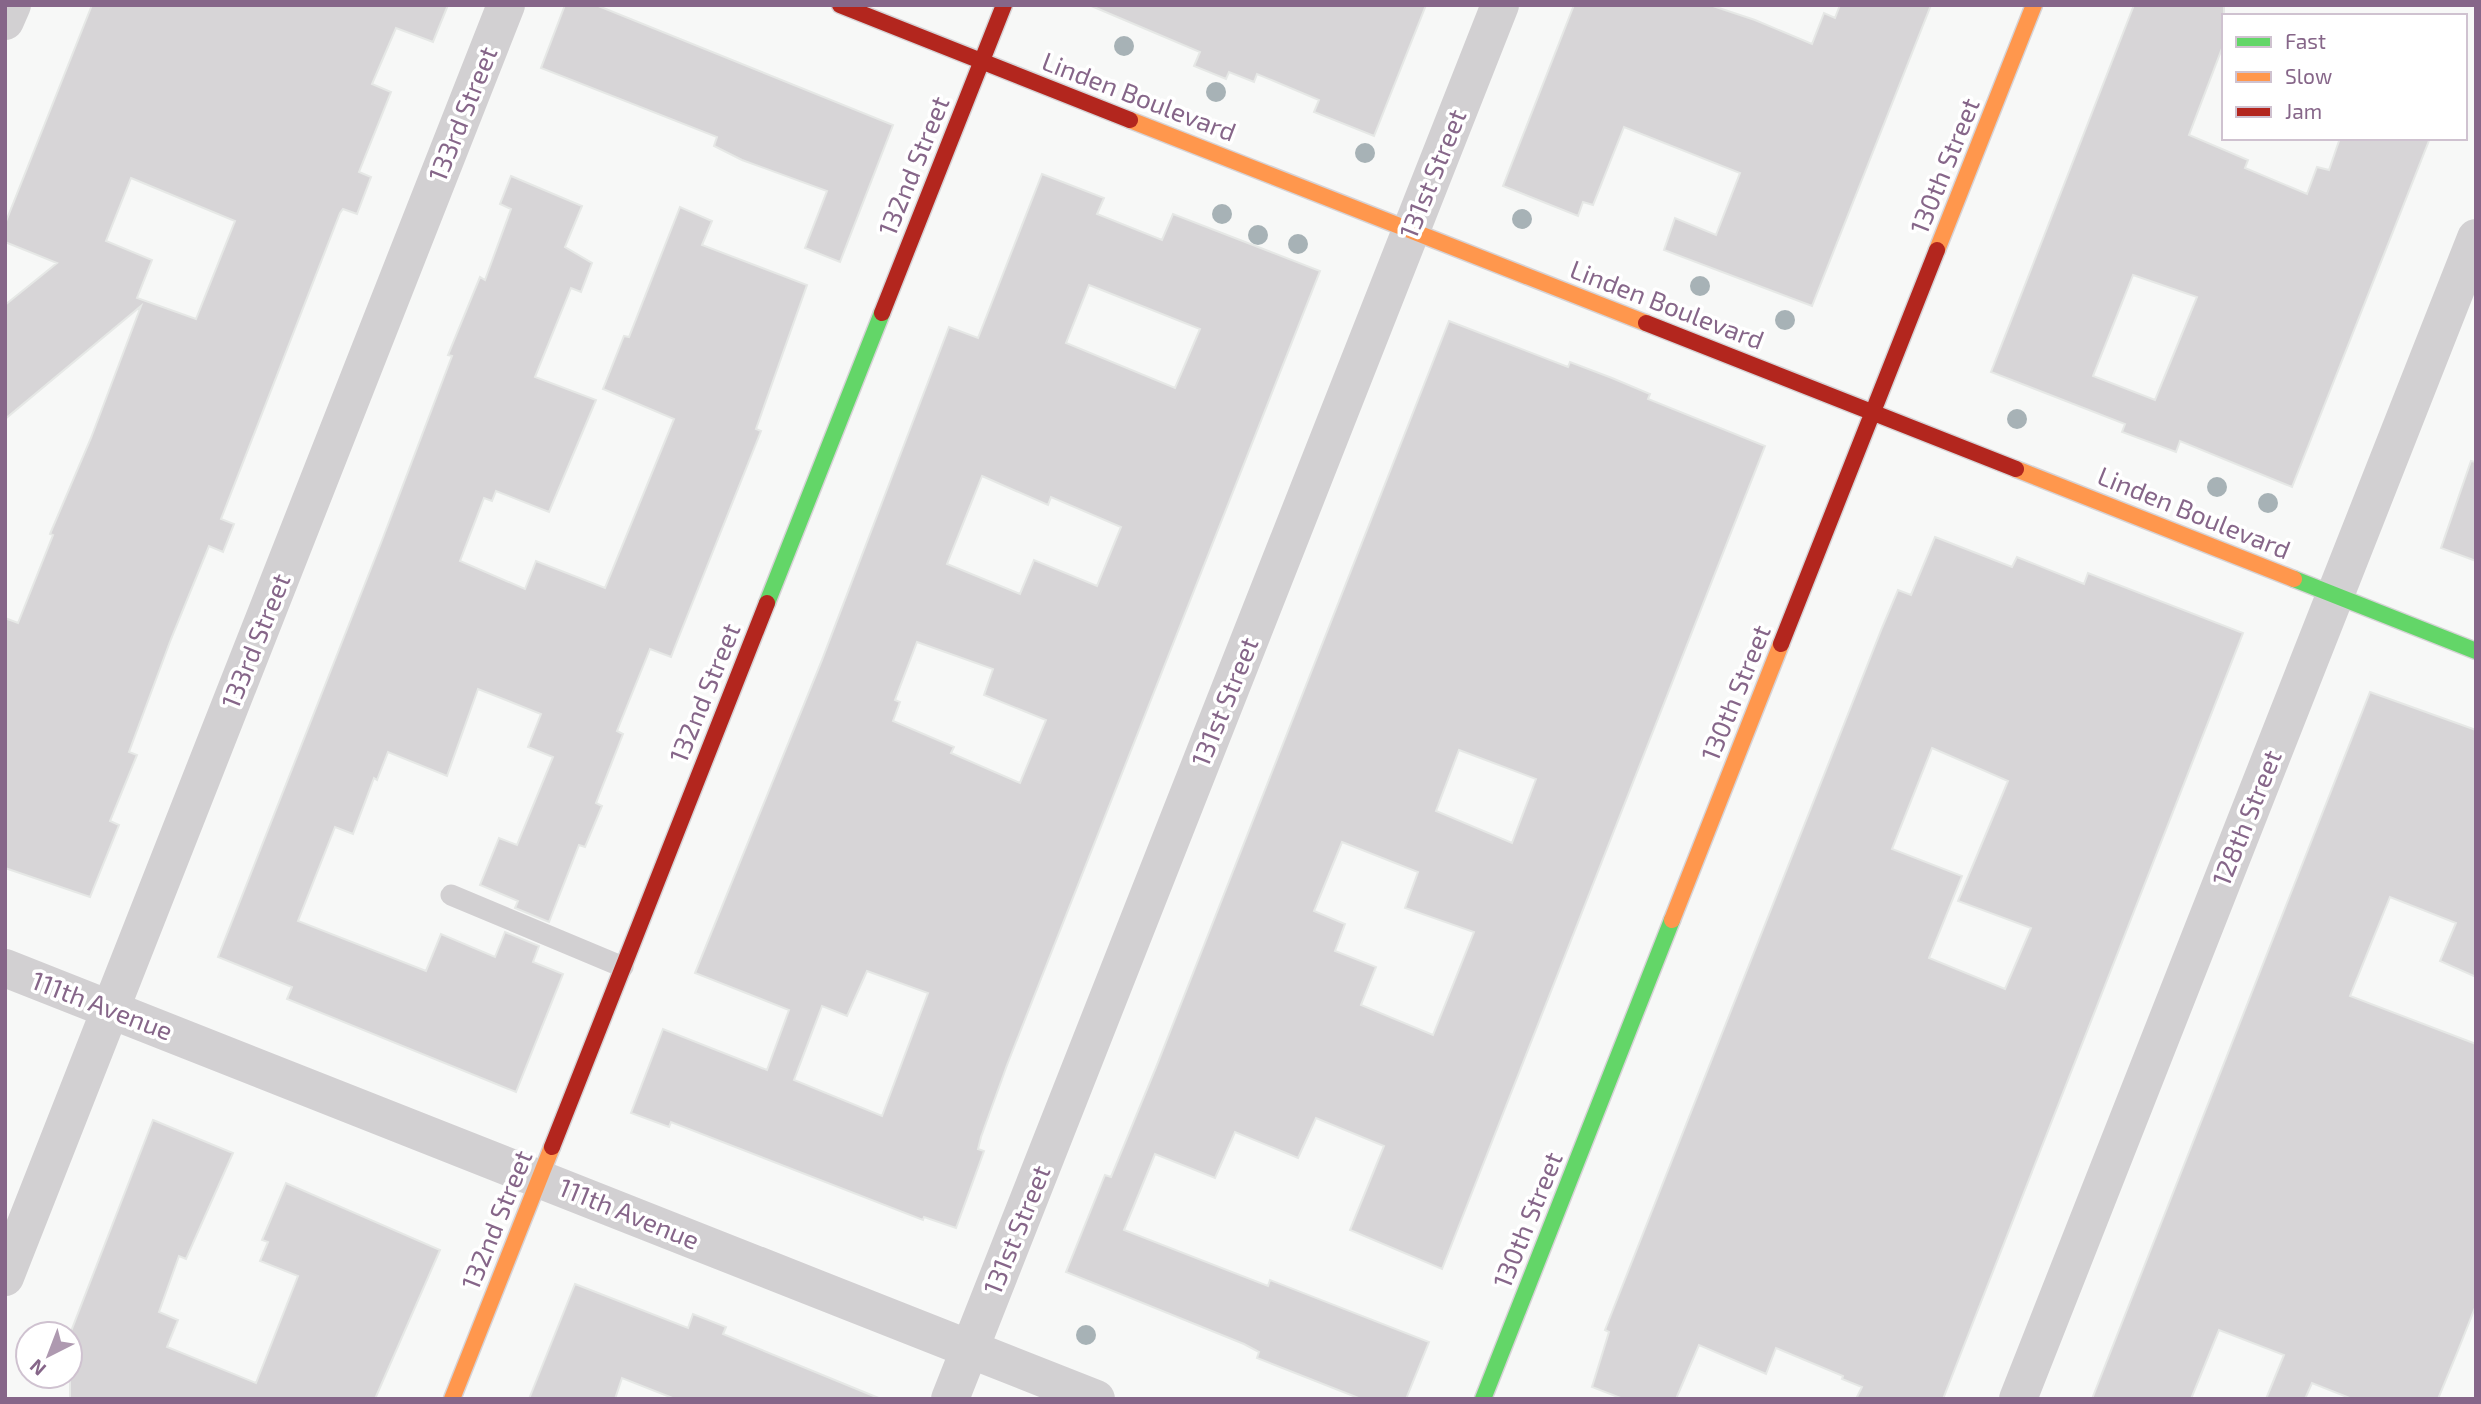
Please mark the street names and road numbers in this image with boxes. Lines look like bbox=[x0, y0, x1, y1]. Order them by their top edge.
street label: 133rd Street bbox=[421, 42, 503, 185]
street label: Linden Boulevard bbox=[1038, 44, 1241, 147]
street label: 132nd Street bbox=[871, 91, 955, 240]
street label: 130th Street bbox=[1902, 93, 1985, 238]
street label: 131st Street bbox=[1392, 104, 1472, 242]
street label: Linden Boulevard bbox=[1566, 252, 1769, 355]
street label: Linden Boulevard bbox=[2094, 459, 2295, 564]
street label: 133rd Street bbox=[214, 569, 296, 712]
street label: 132nd Street bbox=[662, 618, 746, 767]
street label: 130th Street bbox=[1693, 620, 1776, 765]
street label: 131st Street bbox=[1184, 632, 1264, 770]
street label: 128th Street bbox=[2204, 745, 2287, 890]
street label: 111th Avenue bbox=[28, 964, 177, 1046]
street label: 132nd Street bbox=[454, 1145, 538, 1294]
street label: 130th Street bbox=[1485, 1147, 1568, 1292]
street label: 131st Street bbox=[976, 1160, 1056, 1298]
street label: 111th Avenue bbox=[555, 1170, 704, 1255]

